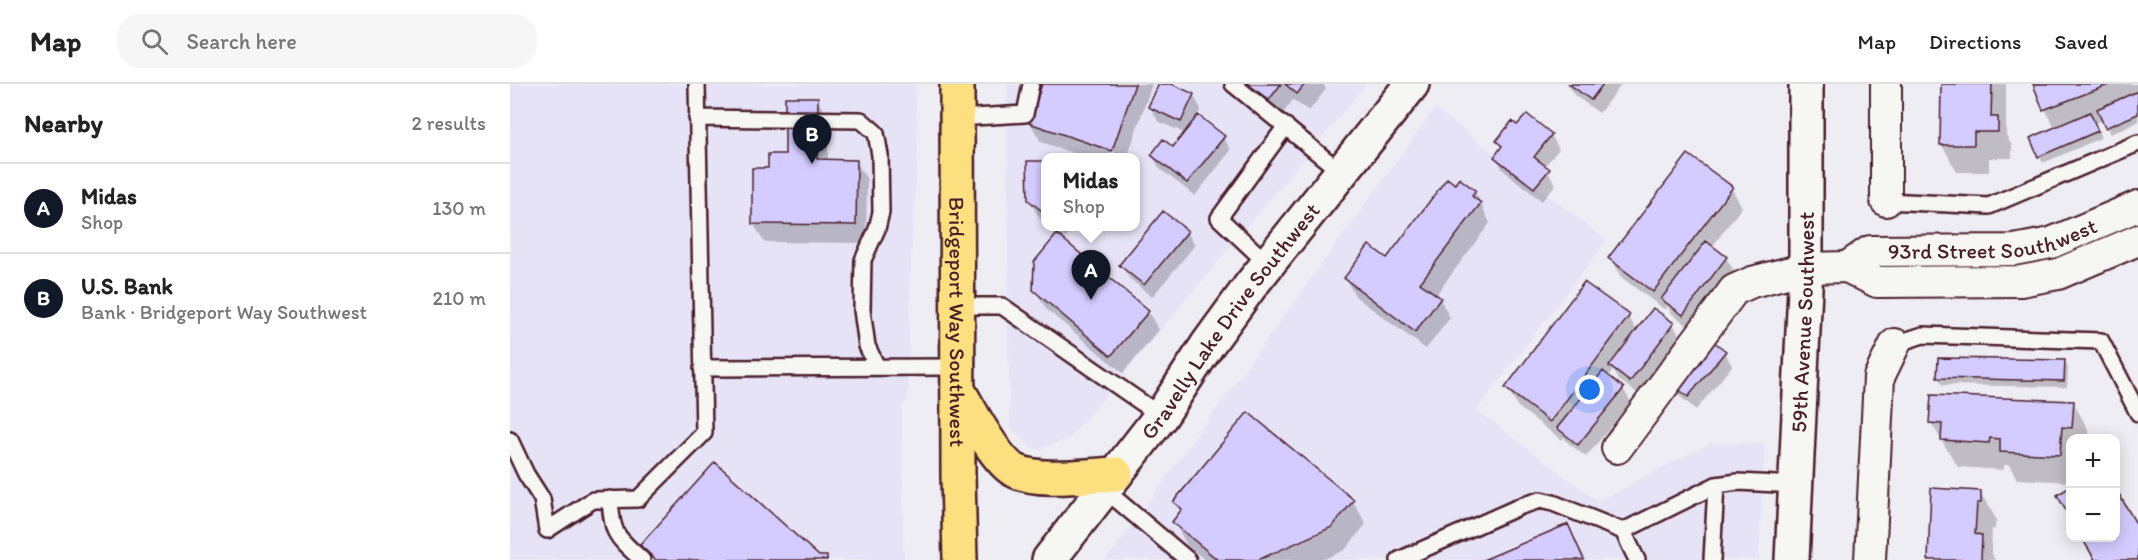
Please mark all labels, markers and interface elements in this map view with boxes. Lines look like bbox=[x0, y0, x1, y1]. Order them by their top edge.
search box bbox=[117, 14, 537, 68]
text: Map bbox=[30, 24, 81, 58]
icon: search bbox=[138, 25, 171, 58]
text: Search here bbox=[186, 28, 297, 55]
text: Map bbox=[1858, 29, 1896, 54]
text: Directions bbox=[1929, 29, 2021, 54]
text: Saved bbox=[2054, 29, 2108, 54]
text: Nearby bbox=[24, 107, 103, 139]
text: 2 results bbox=[412, 111, 486, 135]
pin: B bbox=[792, 115, 832, 164]
popup bbox=[1041, 153, 1140, 231]
text: Midas bbox=[1063, 167, 1118, 194]
text: Midas bbox=[81, 183, 137, 210]
text: Shop bbox=[1063, 194, 1105, 218]
text: A bbox=[37, 196, 50, 220]
text: 130 m bbox=[432, 196, 486, 220]
street label: Bridgeport Way Southwest bbox=[944, 197, 971, 447]
street label: Gravelly Lake Drive Southwest bbox=[1134, 197, 1325, 445]
text: Shop bbox=[81, 210, 123, 234]
street label: 59th Avenue Southwest bbox=[1785, 212, 1820, 433]
street label: 93rd Street Southwest bbox=[1888, 212, 2101, 264]
pin: A bbox=[1072, 250, 1110, 300]
text: U.S. Bank bbox=[81, 273, 173, 300]
text: B bbox=[37, 286, 50, 310]
text: 210 m bbox=[433, 286, 486, 310]
text: Bank · Bridgeport Way Southwest bbox=[81, 300, 367, 324]
your location bbox=[1575, 375, 1604, 404]
map controls bbox=[2066, 434, 2120, 542]
button: + bbox=[2066, 434, 2120, 488]
button: − bbox=[2066, 488, 2120, 542]

